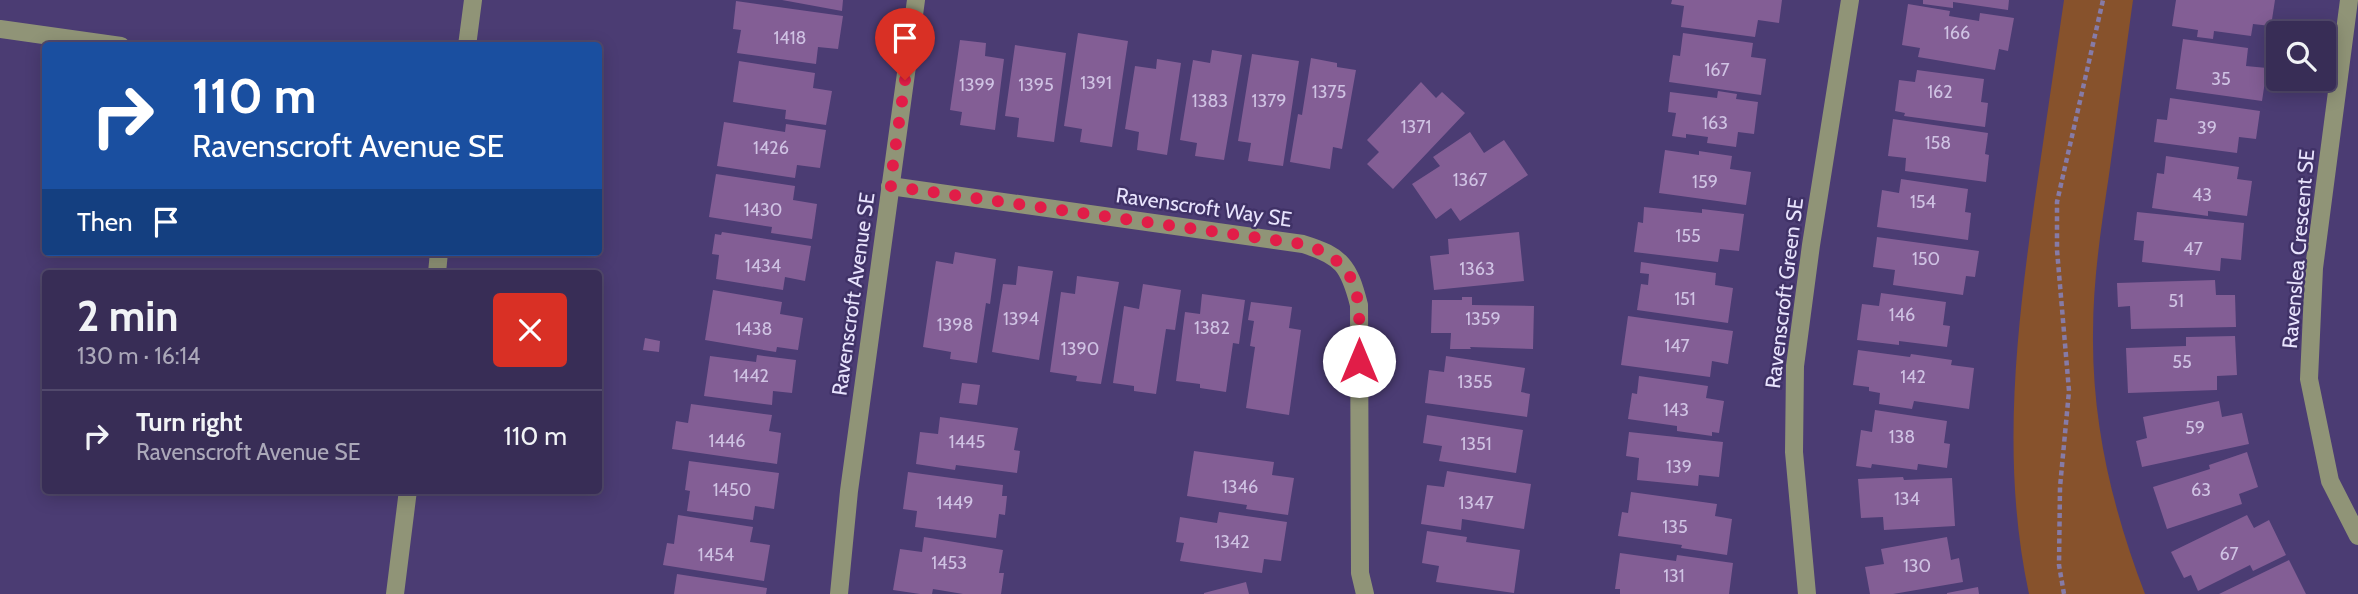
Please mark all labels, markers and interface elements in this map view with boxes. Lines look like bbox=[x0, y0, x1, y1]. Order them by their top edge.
pin bbox=[875, 8, 935, 80]
icon: arrive bbox=[886, 19, 924, 57]
map controls bbox=[2266, 21, 2336, 91]
button: search bbox=[2266, 21, 2336, 91]
house number: 166 bbox=[1944, 22, 1970, 44]
house number: 1418 bbox=[773, 27, 807, 49]
house number: 167 bbox=[1704, 59, 1730, 81]
text: 110 m bbox=[192, 66, 316, 125]
house number: 35 bbox=[2211, 68, 2231, 90]
icon: right bbox=[77, 70, 168, 161]
house number: 1391 bbox=[1080, 72, 1112, 94]
house number: 1399 bbox=[959, 74, 995, 96]
house number: 1395 bbox=[1018, 74, 1054, 96]
house number: 1375 bbox=[1312, 81, 1346, 103]
house number: 162 bbox=[1927, 81, 1953, 103]
house number: 1383 bbox=[1192, 90, 1228, 112]
house number: 1379 bbox=[1252, 90, 1286, 112]
house number: 163 bbox=[1702, 112, 1728, 134]
house number: 1371 bbox=[1401, 116, 1431, 138]
house number: 39 bbox=[2197, 117, 2217, 139]
text: Ravenscroft Avenue SE bbox=[192, 126, 504, 165]
house number: 158 bbox=[1925, 132, 1951, 154]
house number: 1426 bbox=[753, 137, 789, 159]
street label: Ravenslea Crescent SE bbox=[2277, 148, 2319, 350]
house number: 1367 bbox=[1453, 169, 1487, 191]
house number: 159 bbox=[1692, 171, 1718, 193]
street label: Ravenscroft Way SE bbox=[1114, 182, 1294, 232]
house number: 43 bbox=[2192, 184, 2212, 206]
street label: Ravenscroft Avenue SE bbox=[826, 191, 880, 397]
house number: 154 bbox=[1910, 191, 1936, 213]
street label: Ravenscroft Green SE bbox=[1760, 196, 1808, 390]
house number: 1430 bbox=[744, 199, 782, 221]
icon: arrive bbox=[147, 203, 185, 241]
text: Then bbox=[77, 206, 133, 238]
house number: 155 bbox=[1675, 225, 1701, 247]
house number: 47 bbox=[2183, 238, 2203, 260]
house number: 150 bbox=[1912, 248, 1940, 270]
house number: 1434 bbox=[745, 255, 781, 277]
house number: 1363 bbox=[1459, 258, 1495, 280]
house number: 151 bbox=[1674, 288, 1696, 310]
text: 2 min bbox=[77, 290, 178, 342]
house number: 51 bbox=[2168, 290, 2184, 312]
button: close bbox=[493, 293, 567, 367]
house number: 146 bbox=[1889, 304, 1915, 326]
house number: 1394 bbox=[1003, 308, 1039, 330]
house number: 1359 bbox=[1465, 308, 1501, 330]
house number: 1398 bbox=[937, 314, 973, 336]
house number: 1382 bbox=[1194, 317, 1230, 339]
house number: 1438 bbox=[736, 318, 772, 340]
position arrow bbox=[1322, 324, 1396, 398]
house number: 147 bbox=[1664, 335, 1690, 357]
house number: 1390 bbox=[1061, 338, 1099, 360]
text: 130 m · 16:14 bbox=[77, 342, 200, 370]
house number: 55 bbox=[2172, 351, 2192, 373]
house number: 1442 bbox=[733, 365, 769, 387]
house number: 142 bbox=[1900, 366, 1926, 388]
house number: 1355 bbox=[1457, 371, 1493, 393]
house number: 143 bbox=[1663, 399, 1689, 421]
text: Turn right bbox=[136, 406, 242, 438]
icon: right bbox=[77, 417, 115, 455]
house number: 59 bbox=[2185, 417, 2205, 439]
text: 110 m bbox=[503, 420, 567, 452]
house number: 138 bbox=[1889, 426, 1915, 448]
house number: 1446 bbox=[709, 430, 745, 452]
house number: 1445 bbox=[949, 431, 985, 453]
house number: 1351 bbox=[1460, 433, 1492, 455]
text: Ravenscroft Avenue SE bbox=[136, 438, 360, 466]
house number: 139 bbox=[1666, 456, 1692, 478]
house number: 1346 bbox=[1222, 476, 1258, 498]
house number: 1450 bbox=[713, 479, 751, 501]
house number: 63 bbox=[2191, 479, 2211, 501]
house number: 134 bbox=[1894, 488, 1920, 510]
house number: 1449 bbox=[937, 492, 973, 514]
house number: 1347 bbox=[1458, 492, 1494, 514]
house number: 135 bbox=[1662, 516, 1688, 538]
house number: 1342 bbox=[1214, 531, 1250, 553]
house number: 67 bbox=[2219, 543, 2239, 565]
house number: 1454 bbox=[698, 544, 734, 566]
house number: 1453 bbox=[931, 552, 967, 574]
house number: 130 bbox=[1903, 555, 1931, 577]
house number: 131 bbox=[1663, 565, 1685, 587]

